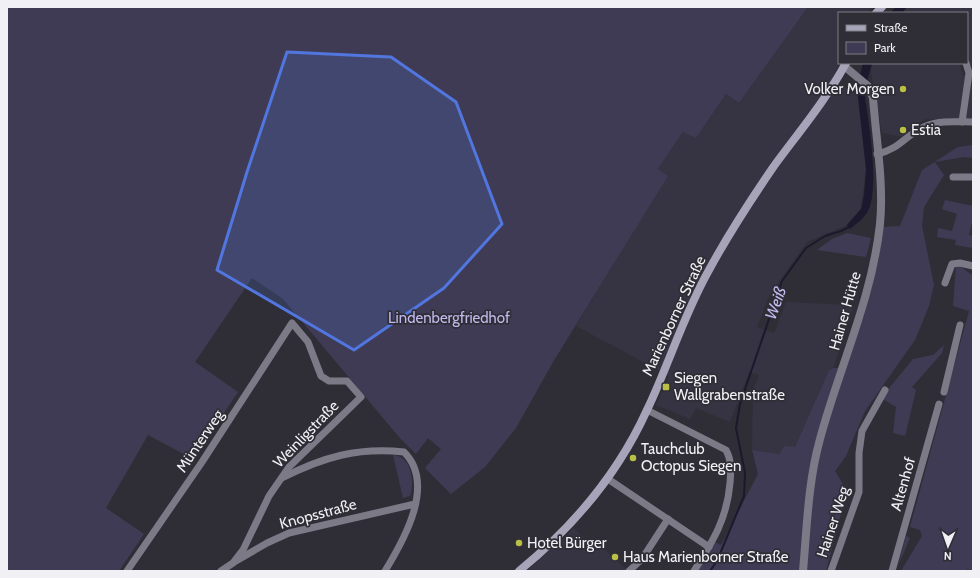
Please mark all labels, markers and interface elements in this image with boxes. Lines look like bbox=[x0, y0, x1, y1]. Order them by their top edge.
legend bbox=[838, 12, 968, 64]
text: Straße bbox=[874, 20, 907, 35]
text: Park bbox=[874, 40, 896, 55]
place label: Volker Morgen bbox=[804, 80, 895, 98]
marker: Volker Morgen bbox=[898, 84, 908, 94]
place label: Estia bbox=[911, 121, 942, 139]
marker: Estia bbox=[898, 125, 908, 135]
street label: Marienborner Straße bbox=[638, 253, 710, 379]
street label: Hainer Hütte bbox=[825, 269, 865, 352]
water label: Weiß bbox=[761, 284, 790, 322]
park label: Lindenbergfriedhof bbox=[388, 309, 510, 327]
place label: Siegen Wallgrabenstraße bbox=[674, 369, 785, 404]
marker: Siegen Wallgrabenstraße bbox=[661, 382, 671, 392]
street label: Weinligstraße bbox=[270, 396, 343, 471]
street label: Münterweg bbox=[173, 406, 228, 476]
place label: Tauchclub Octopus Siegen bbox=[641, 440, 741, 475]
marker: Tauchclub Octopus Siegen bbox=[628, 453, 638, 463]
street label: Altenhof bbox=[887, 455, 919, 513]
street label: Hainer Weg bbox=[813, 484, 853, 560]
street label: Knopsstraße bbox=[277, 495, 359, 533]
north arrow bbox=[928, 526, 968, 566]
place label: Hotel Bürger bbox=[527, 534, 607, 552]
marker: Hotel Bürger bbox=[514, 538, 524, 548]
place label: Haus Marienborner Straße bbox=[623, 548, 789, 566]
text: N bbox=[944, 549, 952, 563]
marker: Haus Marienborner Straße bbox=[610, 552, 620, 562]

